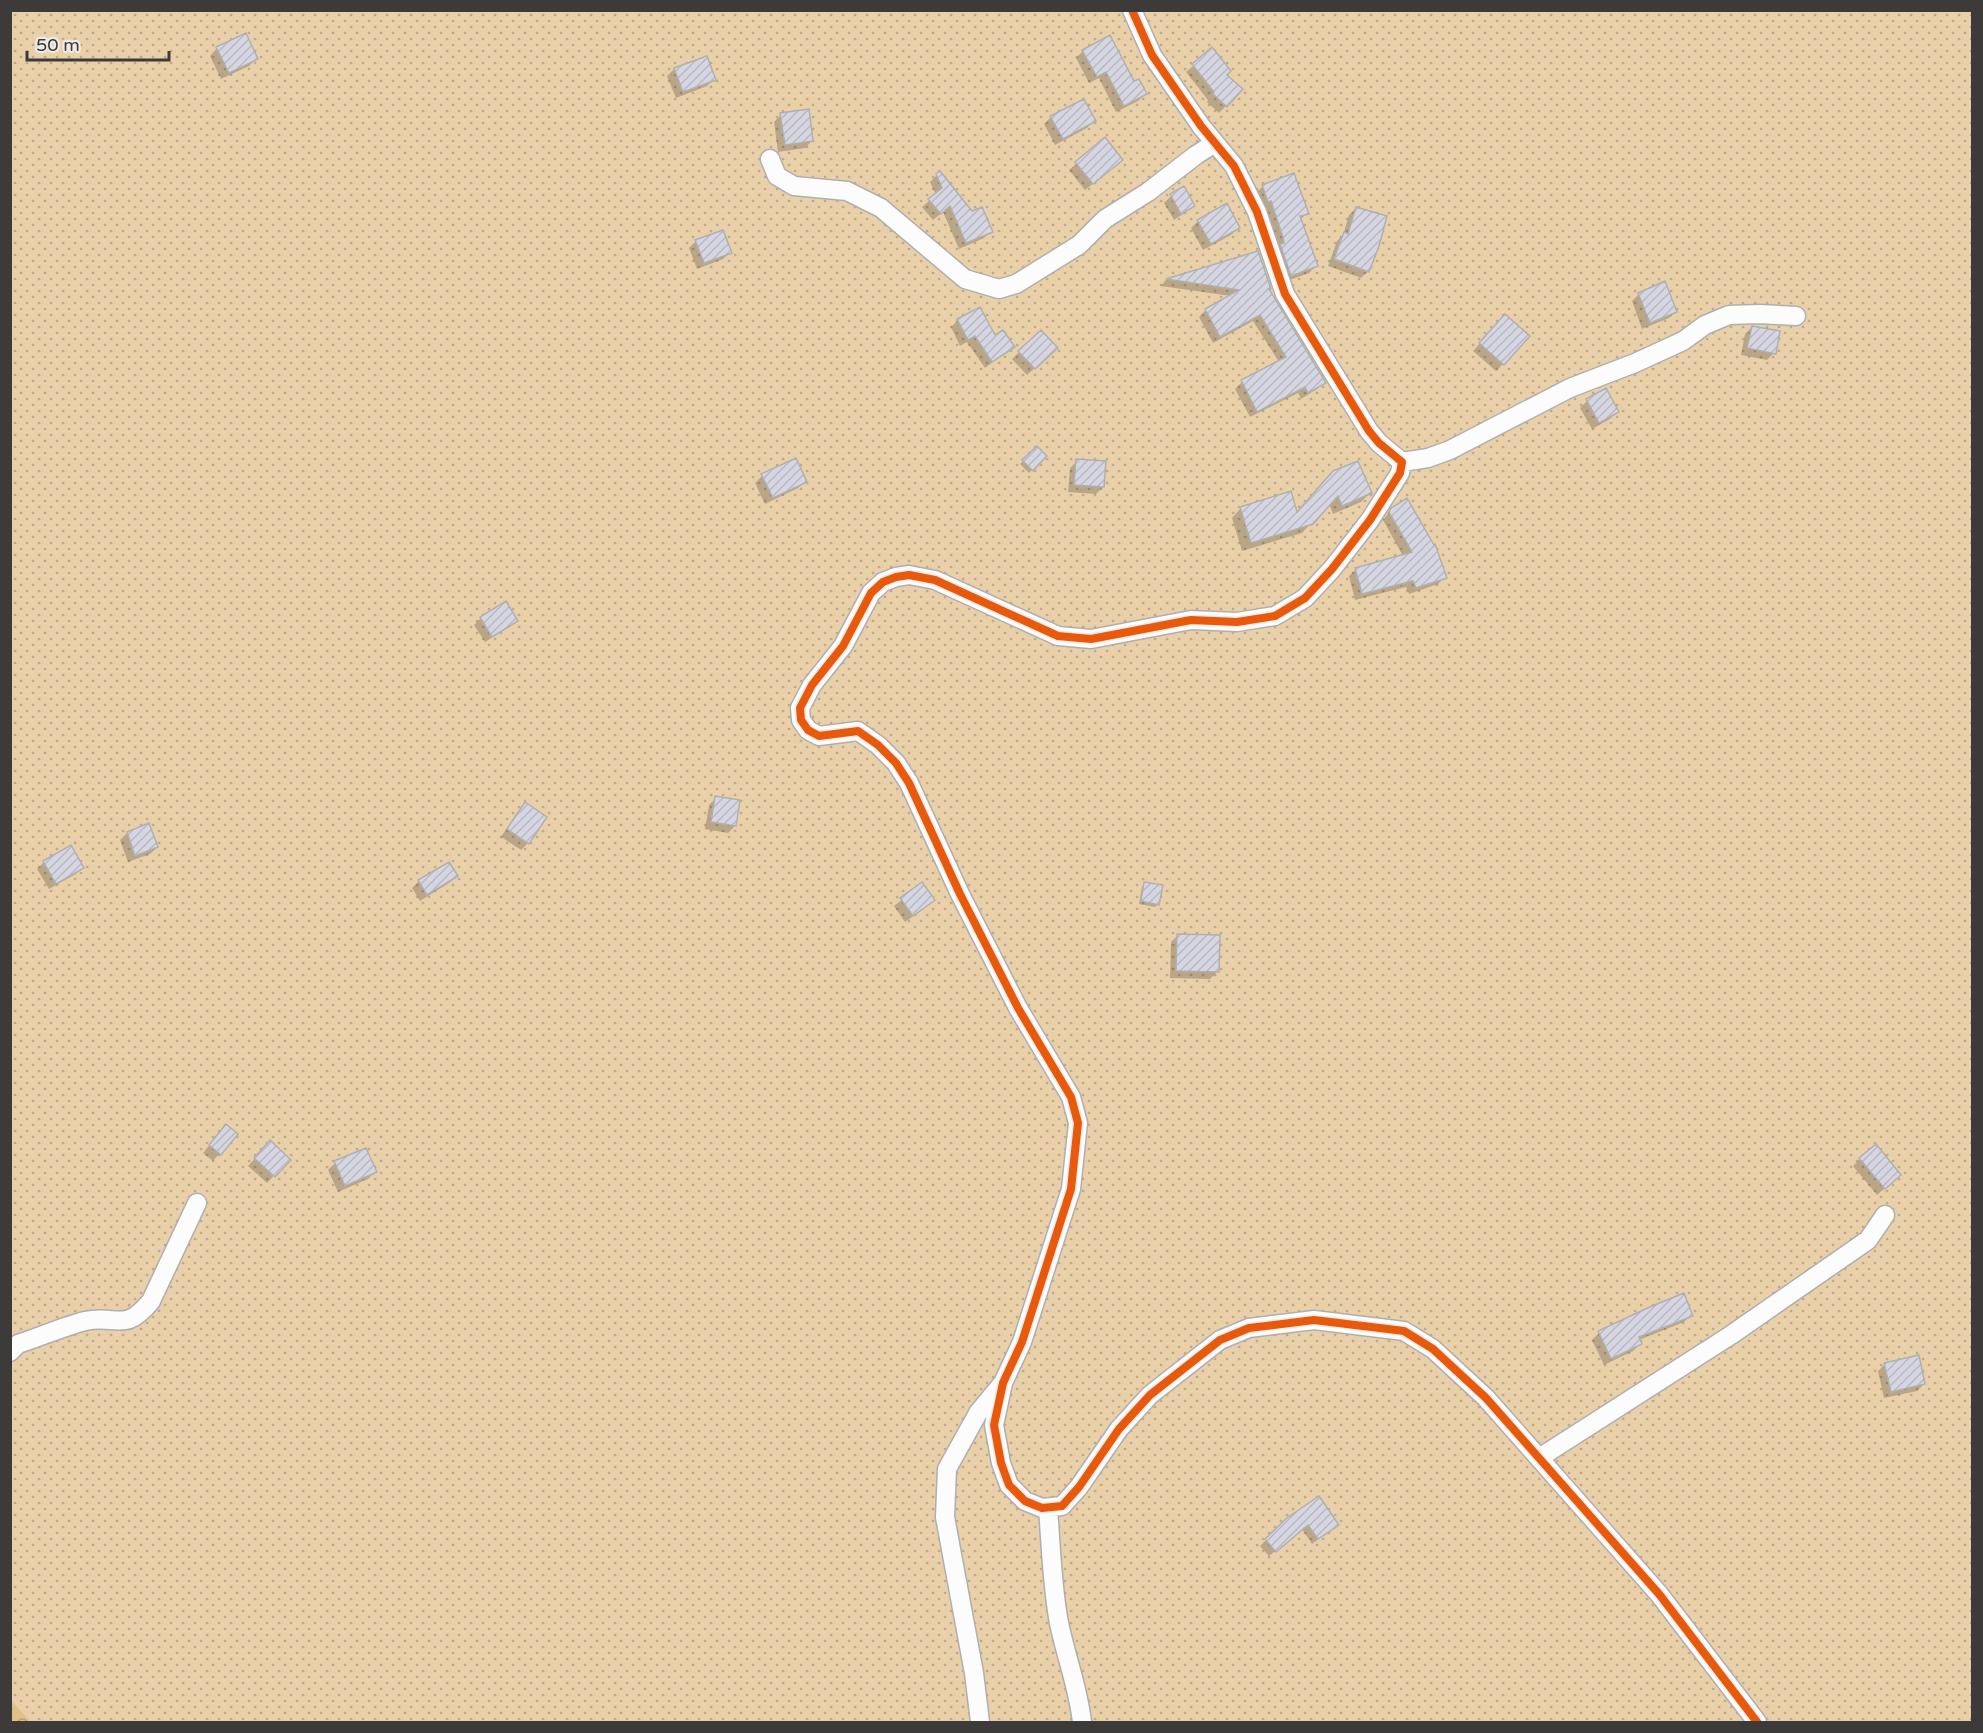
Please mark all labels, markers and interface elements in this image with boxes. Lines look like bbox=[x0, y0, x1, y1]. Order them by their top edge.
scale bar bbox=[27, 24, 170, 62]
text: 50 m bbox=[36, 34, 80, 56]

